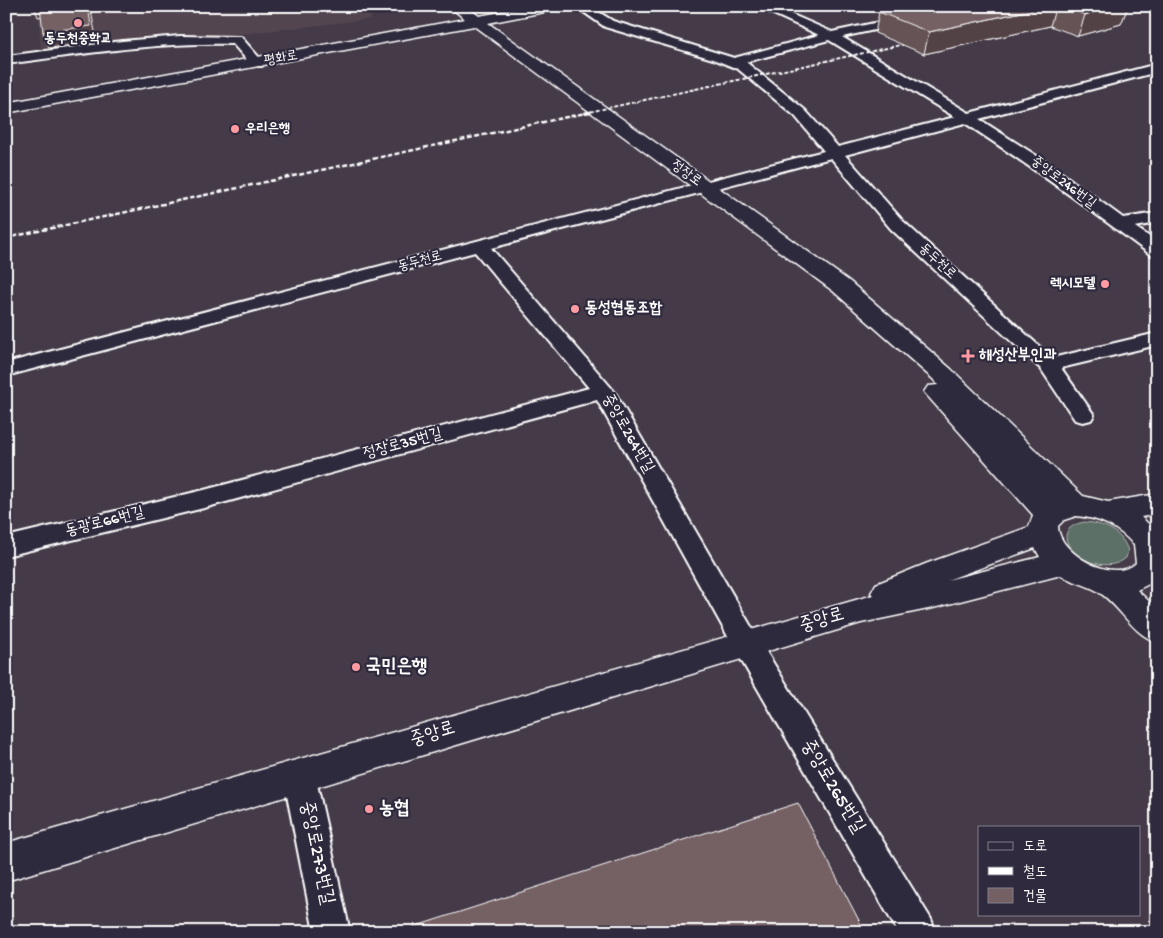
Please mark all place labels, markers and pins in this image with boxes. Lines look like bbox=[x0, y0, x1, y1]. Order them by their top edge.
marker: 동두천중학교 bbox=[72, 17, 84, 29]
place label: 동두천중학교 bbox=[44, 31, 112, 48]
place label: 우리은행 bbox=[245, 121, 290, 138]
marker: 우리은행 bbox=[229, 123, 241, 135]
place label: 렉시모텔 bbox=[1050, 276, 1096, 293]
marker: 렉시모텔 bbox=[1099, 278, 1111, 290]
place label: 동성협동조합 bbox=[585, 300, 662, 319]
marker: 동성협동조합 bbox=[569, 303, 581, 315]
place label: 해성산부인과 bbox=[978, 347, 1056, 366]
marker: 해성산부인과 bbox=[961, 349, 975, 363]
place label: 국민은행 bbox=[366, 656, 427, 679]
marker: 국민은행 bbox=[350, 661, 362, 673]
place label: 농협 bbox=[379, 798, 410, 821]
marker: 농협 bbox=[363, 803, 375, 815]

